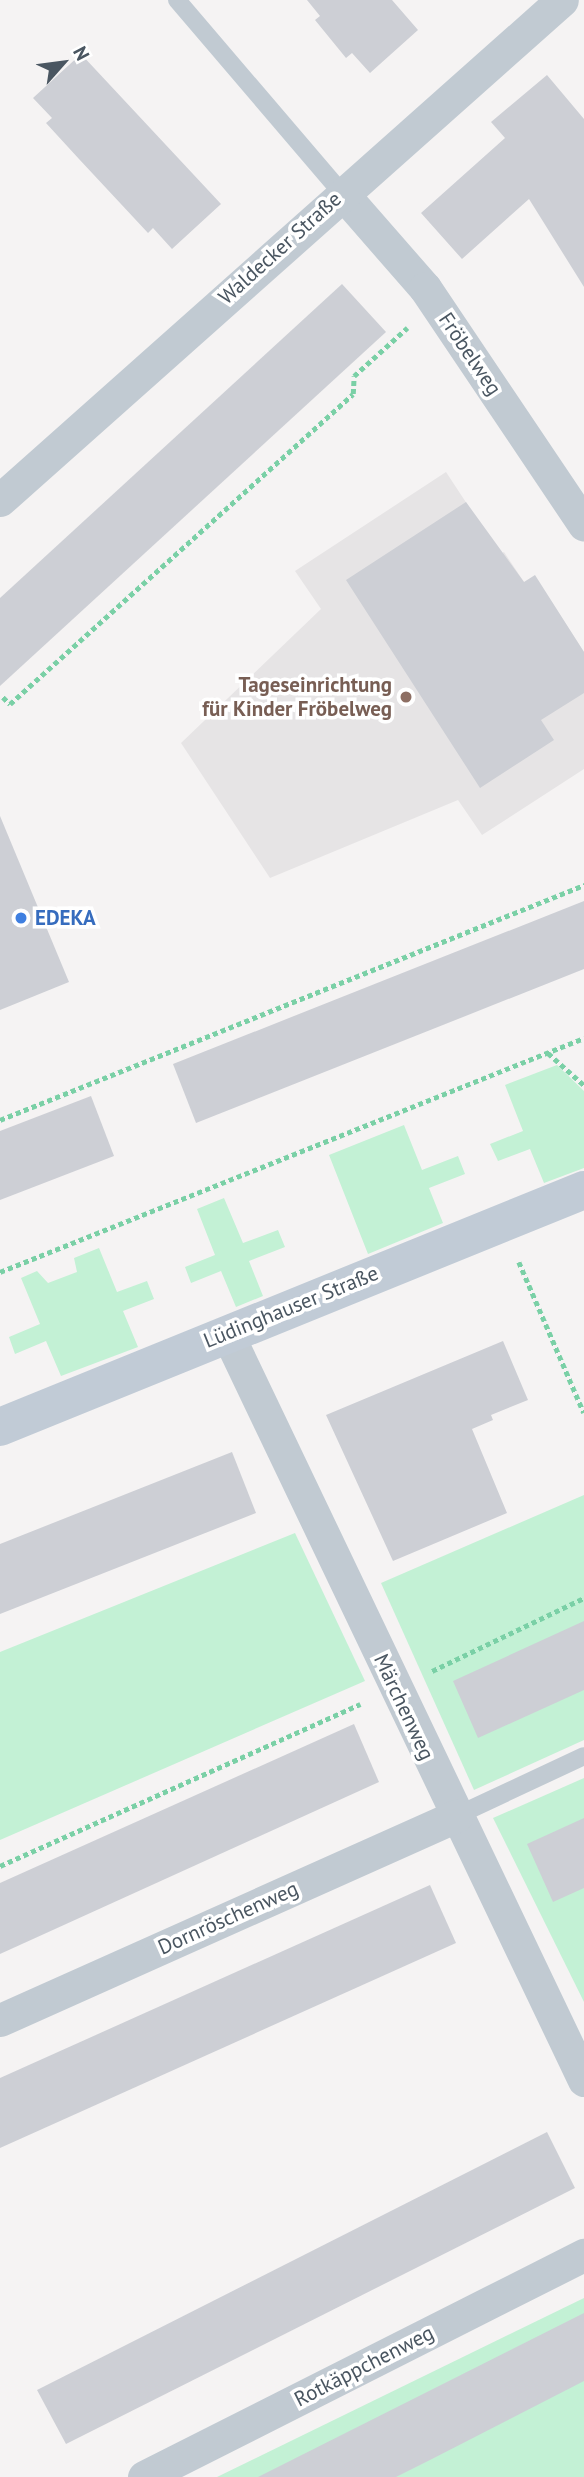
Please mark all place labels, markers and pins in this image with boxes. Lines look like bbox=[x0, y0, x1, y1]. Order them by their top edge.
place label: Tageseinrichtung für Kinder Fröbelweg bbox=[202, 672, 392, 722]
marker: Tageseinrichtung für Kinder Fröbelweg bbox=[398, 689, 414, 705]
place label: EDEKA bbox=[35, 905, 96, 931]
marker: EDEKA bbox=[13, 910, 29, 926]

